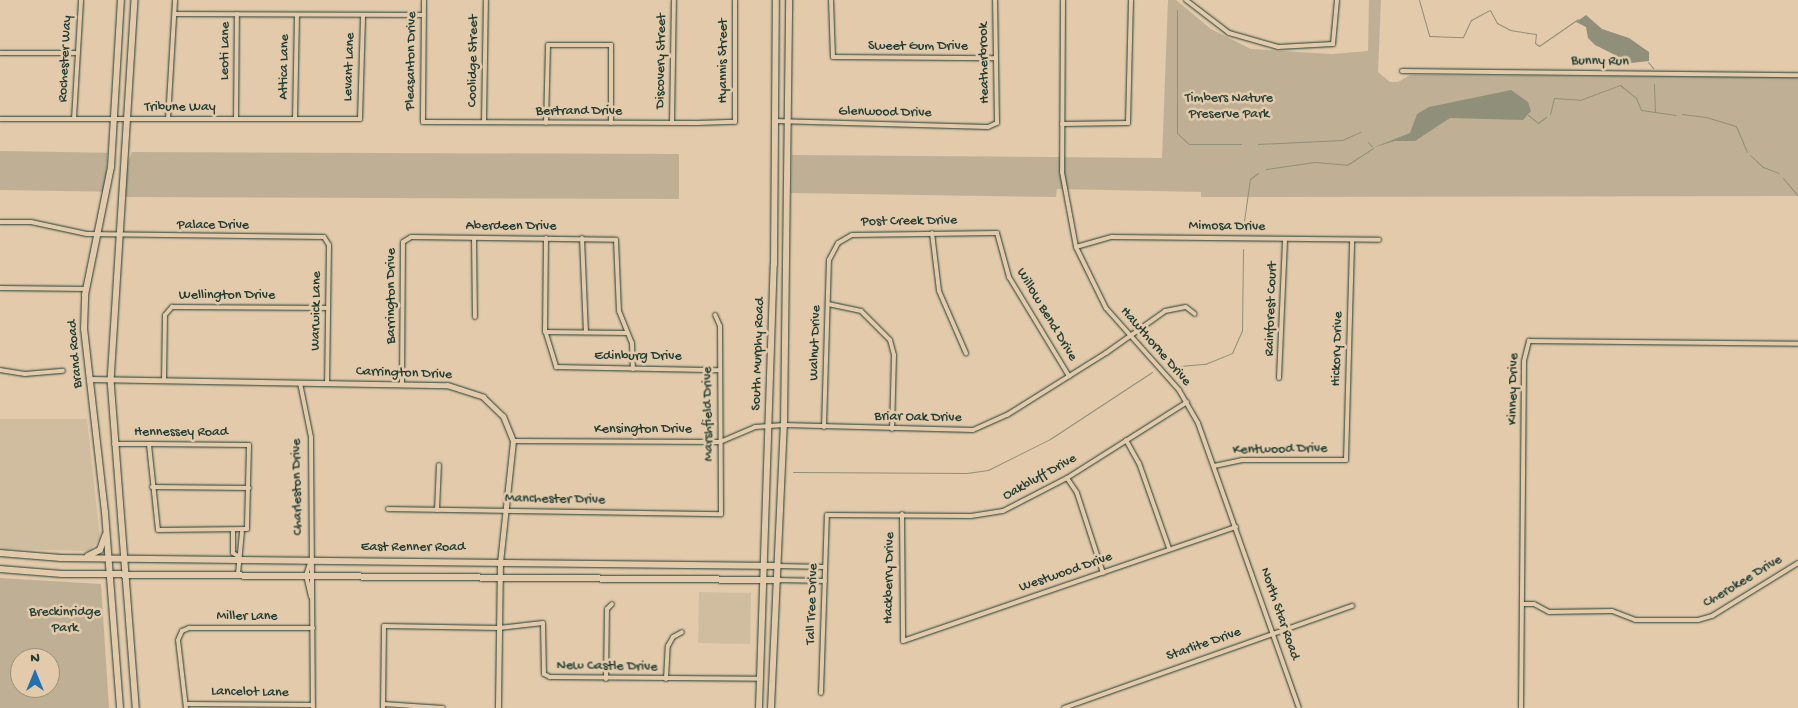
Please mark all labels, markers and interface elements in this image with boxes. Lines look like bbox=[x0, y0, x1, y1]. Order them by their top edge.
street label: Pleasanton Drive bbox=[403, 11, 421, 111]
street label: Discovery Street bbox=[653, 13, 671, 109]
street label: Rochester Way bbox=[55, 15, 77, 103]
street label: Coolidge Street bbox=[465, 15, 483, 107]
street label: Hyannis Street bbox=[716, 19, 732, 103]
street label: Leoti Lane bbox=[217, 22, 235, 80]
street label: Heatherbrook bbox=[976, 22, 994, 104]
street label: Levant Lane bbox=[340, 32, 360, 102]
street label: Attica Lane bbox=[276, 34, 294, 100]
street label: Sweet Gum Drive bbox=[868, 39, 968, 55]
street label: Bunny Run bbox=[1571, 53, 1629, 71]
park label: Timbers Nature Preserve Park bbox=[1185, 91, 1273, 124]
street label: Tribune Way bbox=[144, 100, 216, 116]
street label: Bertrand Drive bbox=[536, 104, 622, 120]
street label: Glenwood Drive bbox=[838, 104, 932, 122]
street label: Post Creek Drive bbox=[861, 213, 957, 231]
street label: Palace Drive bbox=[177, 218, 249, 234]
street label: Mimosa Drive bbox=[1189, 218, 1265, 236]
street label: Aberdeen Drive bbox=[466, 219, 556, 235]
street label: Barrington Drive bbox=[384, 248, 400, 344]
street label: Rainforest Court bbox=[1262, 261, 1282, 357]
street label: Willow Bend Drive bbox=[1012, 265, 1080, 365]
street label: Warwick Lane bbox=[308, 271, 326, 351]
street label: Wellington Drive bbox=[179, 288, 275, 304]
street label: South Murphy Road bbox=[749, 297, 769, 411]
street label: Hawthorne Drive bbox=[1116, 304, 1194, 390]
street label: Walnut Drive bbox=[806, 305, 826, 381]
street label: Hickory Drive bbox=[1328, 311, 1348, 387]
street label: Brand Road bbox=[65, 319, 87, 389]
street label: Edinburg Drive bbox=[594, 349, 682, 365]
street label: Kinney Drive bbox=[1505, 353, 1523, 425]
street label: Carrington Drive bbox=[356, 364, 452, 384]
street label: Marshfield Drive bbox=[700, 366, 718, 462]
street label: Briar Oak Drive bbox=[874, 409, 962, 427]
street label: Kensington Drive bbox=[594, 422, 692, 438]
street label: Hennessey Road bbox=[134, 425, 228, 441]
street label: Charleston Drive bbox=[289, 438, 307, 536]
street label: Kentwood Drive bbox=[1233, 441, 1327, 459]
street label: Oakbluff Drive bbox=[1000, 451, 1080, 505]
street label: Manchester Drive bbox=[505, 491, 605, 509]
street label: Hackberry Drive bbox=[881, 532, 899, 624]
street label: East Renner Road bbox=[361, 540, 465, 556]
street label: Westwood Drive bbox=[1017, 549, 1115, 597]
street label: Cherokee Drive bbox=[1700, 552, 1786, 612]
street label: Tall Tree Drive bbox=[803, 563, 823, 645]
street label: North Star Road bbox=[1255, 566, 1303, 662]
park label: Breckinridge Park bbox=[29, 605, 101, 638]
street label: Miller Lane bbox=[216, 609, 278, 625]
street label: Starlite Drive bbox=[1164, 624, 1244, 666]
north arrow bbox=[10, 648, 60, 698]
text: N bbox=[30, 650, 40, 667]
street label: New Castle Drive bbox=[556, 658, 658, 676]
street label: Lancelot Lane bbox=[211, 684, 289, 702]

